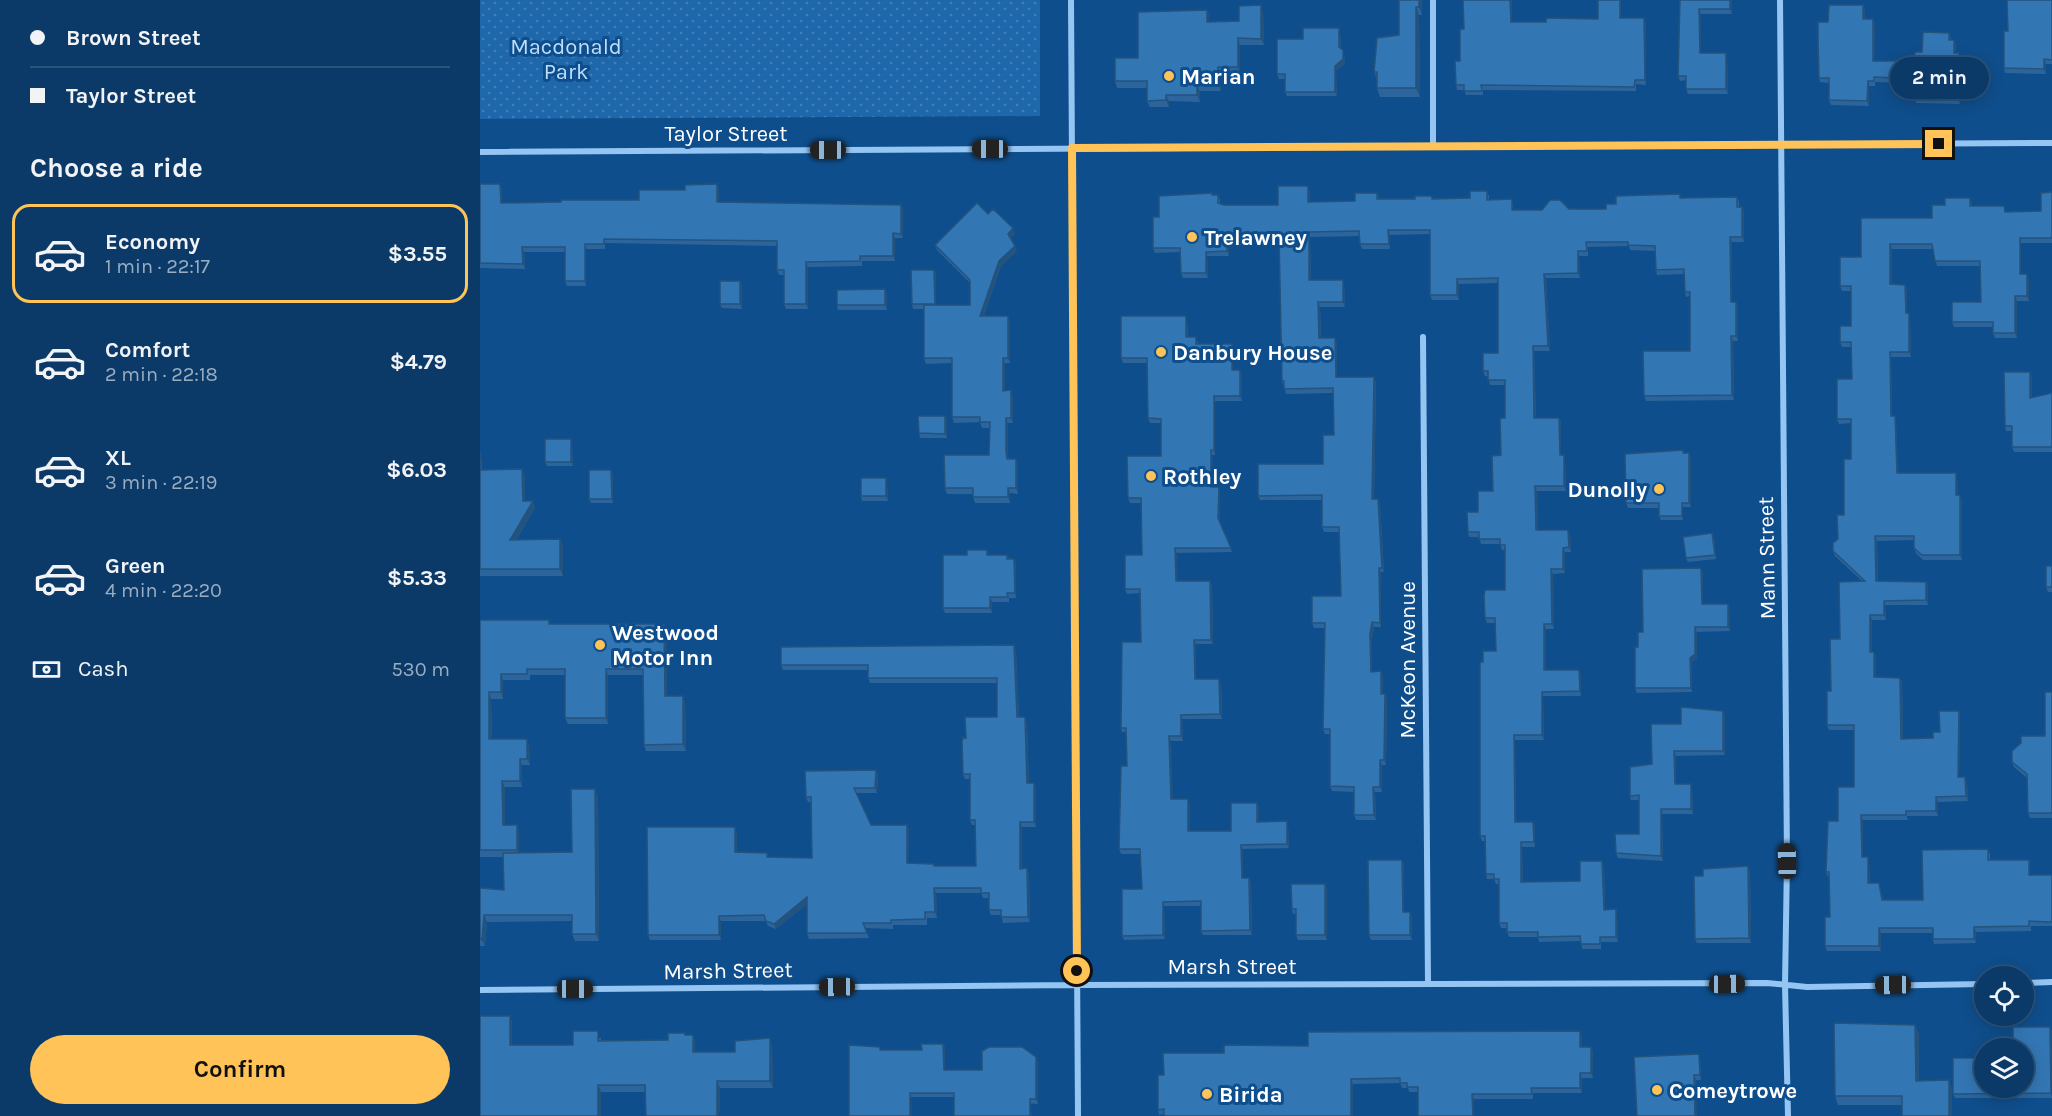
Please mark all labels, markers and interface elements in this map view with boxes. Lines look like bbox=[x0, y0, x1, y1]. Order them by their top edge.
text: Brown Street bbox=[66, 25, 201, 51]
park label: Macdonald Park bbox=[510, 34, 622, 85]
callout: 2 min bbox=[1890, 57, 1988, 99]
place label: Marian bbox=[1181, 64, 1256, 90]
text: 2 min bbox=[1912, 66, 1967, 89]
marker: Marian bbox=[1162, 69, 1176, 83]
text: Taylor Street bbox=[66, 83, 196, 109]
street label: Taylor Street bbox=[664, 121, 788, 147]
route end bbox=[1925, 130, 1952, 157]
car bbox=[972, 140, 1008, 158]
car bbox=[810, 141, 846, 159]
text: Choose a ride bbox=[30, 152, 203, 184]
place label: Trelawney bbox=[1204, 225, 1307, 251]
icon: car bbox=[33, 227, 87, 281]
text: Economy bbox=[105, 229, 200, 255]
marker: Trelawney bbox=[1185, 230, 1199, 244]
text: $3.55 bbox=[388, 241, 447, 267]
text: 1 min · 22:17 bbox=[105, 255, 210, 278]
icon: car bbox=[33, 335, 87, 389]
text: Comfort bbox=[105, 337, 190, 363]
place label: Danbury House bbox=[1173, 340, 1332, 366]
marker: Danbury House bbox=[1154, 345, 1168, 359]
text: $4.79 bbox=[390, 349, 447, 375]
text: 2 min · 22:18 bbox=[105, 363, 218, 386]
icon: car bbox=[33, 443, 87, 497]
text: XL bbox=[105, 445, 131, 471]
text: $6.03 bbox=[386, 457, 447, 483]
place label: Rothley bbox=[1163, 464, 1241, 490]
marker: Rothley bbox=[1144, 469, 1158, 483]
text: 3 min · 22:19 bbox=[105, 471, 217, 494]
place label: Dunolly bbox=[1567, 477, 1647, 503]
marker: Dunolly bbox=[1652, 482, 1666, 496]
street label: Mann Street bbox=[1753, 496, 1781, 620]
icon: car bbox=[33, 551, 87, 605]
text: Green bbox=[105, 553, 166, 579]
text: $5.33 bbox=[387, 565, 447, 591]
text: 4 min · 22:20 bbox=[105, 579, 222, 602]
street label: McKeon Avenue bbox=[1395, 581, 1421, 739]
place label: Westwood Motor Inn bbox=[612, 620, 719, 671]
marker: Westwood Motor Inn bbox=[593, 638, 607, 652]
icon: cash bbox=[30, 653, 63, 686]
text: Cash bbox=[78, 656, 128, 682]
text: 530 m bbox=[392, 658, 450, 681]
car bbox=[1778, 843, 1796, 879]
street label: Marsh Street bbox=[1167, 954, 1297, 980]
street label: Marsh Street bbox=[663, 957, 793, 985]
route start bbox=[1063, 957, 1090, 984]
map controls bbox=[1974, 966, 2034, 1098]
button: locate bbox=[1974, 966, 2034, 1026]
car bbox=[1709, 975, 1745, 993]
car bbox=[1875, 976, 1911, 994]
car bbox=[819, 978, 855, 996]
car bbox=[557, 980, 593, 998]
button: Confirm bbox=[30, 1035, 450, 1104]
button: layers bbox=[1974, 1038, 2034, 1098]
place label: Comeytrowe bbox=[1669, 1078, 1797, 1104]
place label: Birida bbox=[1219, 1082, 1283, 1108]
marker: Comeytrowe bbox=[1650, 1083, 1664, 1097]
marker: Birida bbox=[1200, 1087, 1214, 1101]

